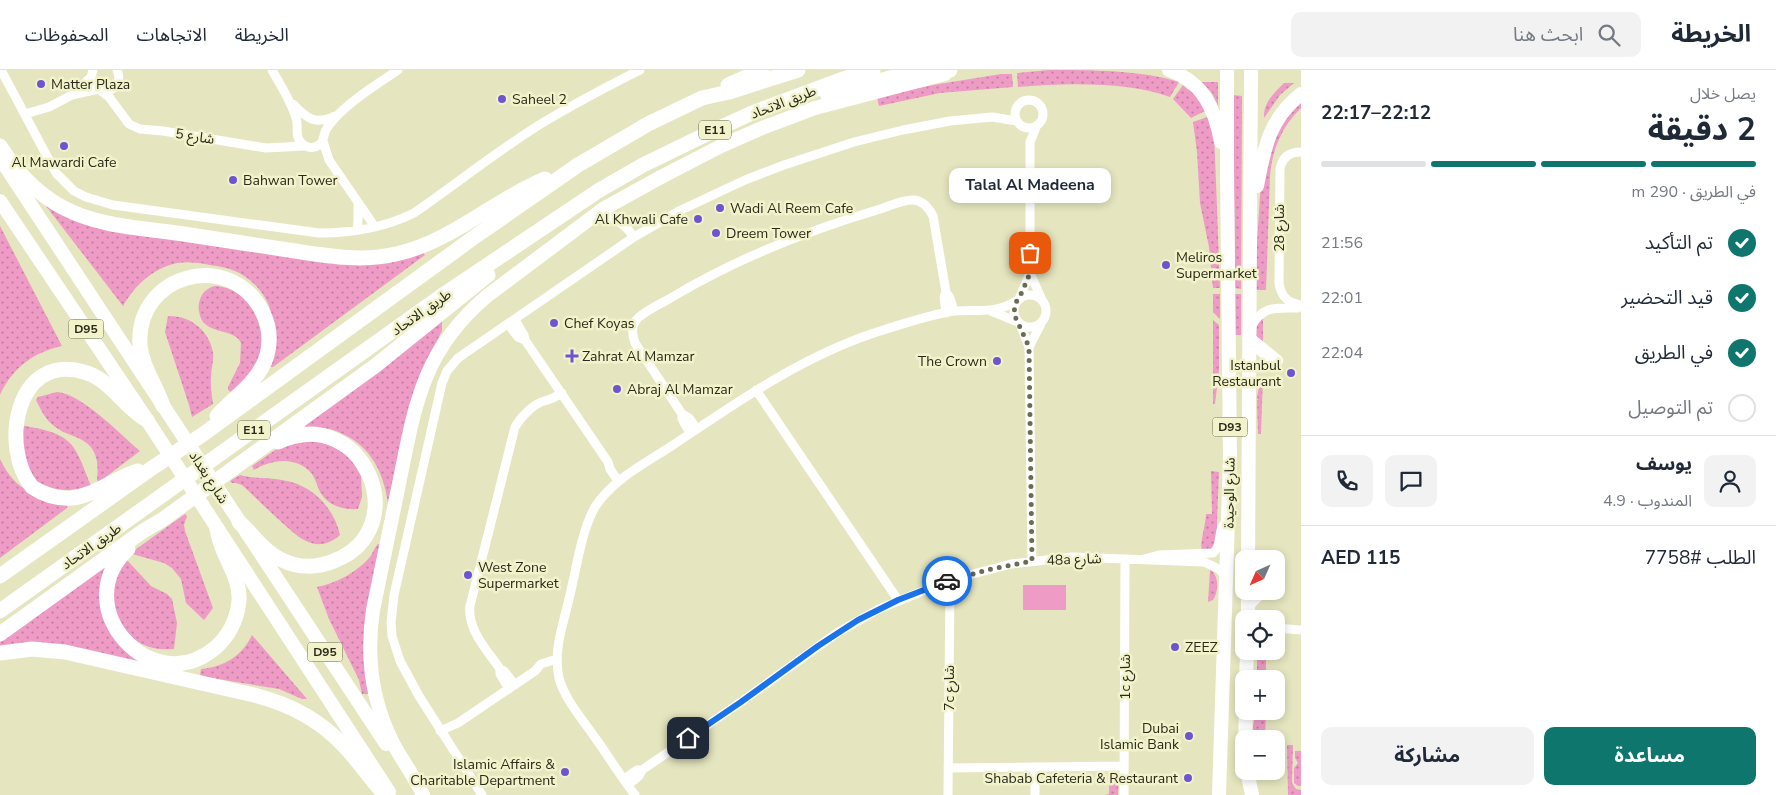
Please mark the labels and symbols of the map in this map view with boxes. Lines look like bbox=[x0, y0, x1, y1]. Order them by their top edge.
place label: Matter Plaza bbox=[51, 75, 130, 94]
marker: Matter Plaza bbox=[35, 78, 47, 90]
street label: طريق الاتحاد bbox=[748, 81, 819, 124]
place label: Saheel 2 bbox=[512, 90, 567, 109]
marker: Saheel 2 bbox=[496, 93, 508, 105]
road number: E11 bbox=[699, 120, 731, 140]
street label: شارع 5 bbox=[174, 124, 216, 150]
marker: Al Mawardi Cafe bbox=[58, 140, 70, 152]
place label: Al Mawardi Cafe bbox=[12, 153, 116, 172]
callout: Talal Al Madeena bbox=[949, 168, 1111, 203]
place label: Bahwan Tower bbox=[243, 171, 338, 190]
marker: Bahwan Tower bbox=[227, 174, 239, 186]
place label: Wadi Al Reem Cafe bbox=[730, 199, 853, 218]
marker: Wadi Al Reem Cafe bbox=[714, 202, 726, 214]
street label: شارع 28 bbox=[1270, 204, 1290, 252]
place label: Al Khwali Cafe bbox=[595, 210, 688, 229]
marker: Al Khwali Cafe bbox=[692, 213, 704, 225]
place label: Dreem Tower bbox=[726, 224, 811, 243]
marker: Dreem Tower bbox=[710, 227, 722, 239]
pin bbox=[1009, 232, 1051, 274]
place label: Meliros Supermarket bbox=[1176, 248, 1257, 283]
marker: Meliros Supermarket bbox=[1160, 259, 1172, 271]
street label: طريق الاتحاد bbox=[388, 285, 455, 340]
place label: Chef Koyas bbox=[564, 314, 635, 333]
marker: Chef Koyas bbox=[548, 317, 560, 329]
road number: D95 bbox=[68, 320, 104, 338]
place label: Zahrat Al Mamzar bbox=[582, 347, 695, 366]
marker: Zahrat Al Mamzar bbox=[566, 350, 578, 362]
place label: The Crown bbox=[918, 352, 987, 371]
marker: The Crown bbox=[991, 355, 1003, 367]
place label: Istanbul Restaurant bbox=[1212, 356, 1282, 391]
marker: Istanbul Restaurant bbox=[1285, 367, 1297, 379]
place label: Abraj Al Mamzar bbox=[627, 380, 733, 399]
marker: Abraj Al Mamzar bbox=[611, 383, 623, 395]
road number: D93 bbox=[1212, 418, 1248, 437]
road number: E11 bbox=[238, 420, 270, 440]
street label: شارع بغداد bbox=[184, 447, 233, 508]
street label: شارع الوحيدة bbox=[1219, 457, 1241, 529]
street label: طريق الاتحاد bbox=[58, 519, 125, 574]
street label: 48a شارع bbox=[1046, 549, 1102, 571]
north arrow bbox=[1235, 550, 1285, 600]
courier bbox=[922, 556, 972, 606]
place label: West Zone Supermarket bbox=[478, 558, 559, 593]
marker: West Zone Supermarket bbox=[462, 569, 474, 581]
place label: ZEEZ bbox=[1185, 638, 1218, 657]
marker: ZEEZ bbox=[1169, 641, 1181, 653]
road number: D95 bbox=[308, 642, 342, 662]
street label: 1c شارع bbox=[1116, 654, 1136, 700]
street label: 7c شارع bbox=[940, 665, 960, 711]
pin bbox=[667, 717, 709, 759]
place label: Dubai Islamic Bank bbox=[1100, 719, 1180, 754]
marker: Dubai Islamic Bank bbox=[1183, 730, 1195, 742]
place label: Islamic Affairs & Charitable Department bbox=[410, 755, 555, 790]
marker: Islamic Affairs & Charitable Department bbox=[559, 766, 571, 778]
place label: Shabab Cafeteria & Restaurant bbox=[985, 769, 1178, 788]
marker: Shabab Cafeteria & Restaurant bbox=[1182, 772, 1194, 784]

